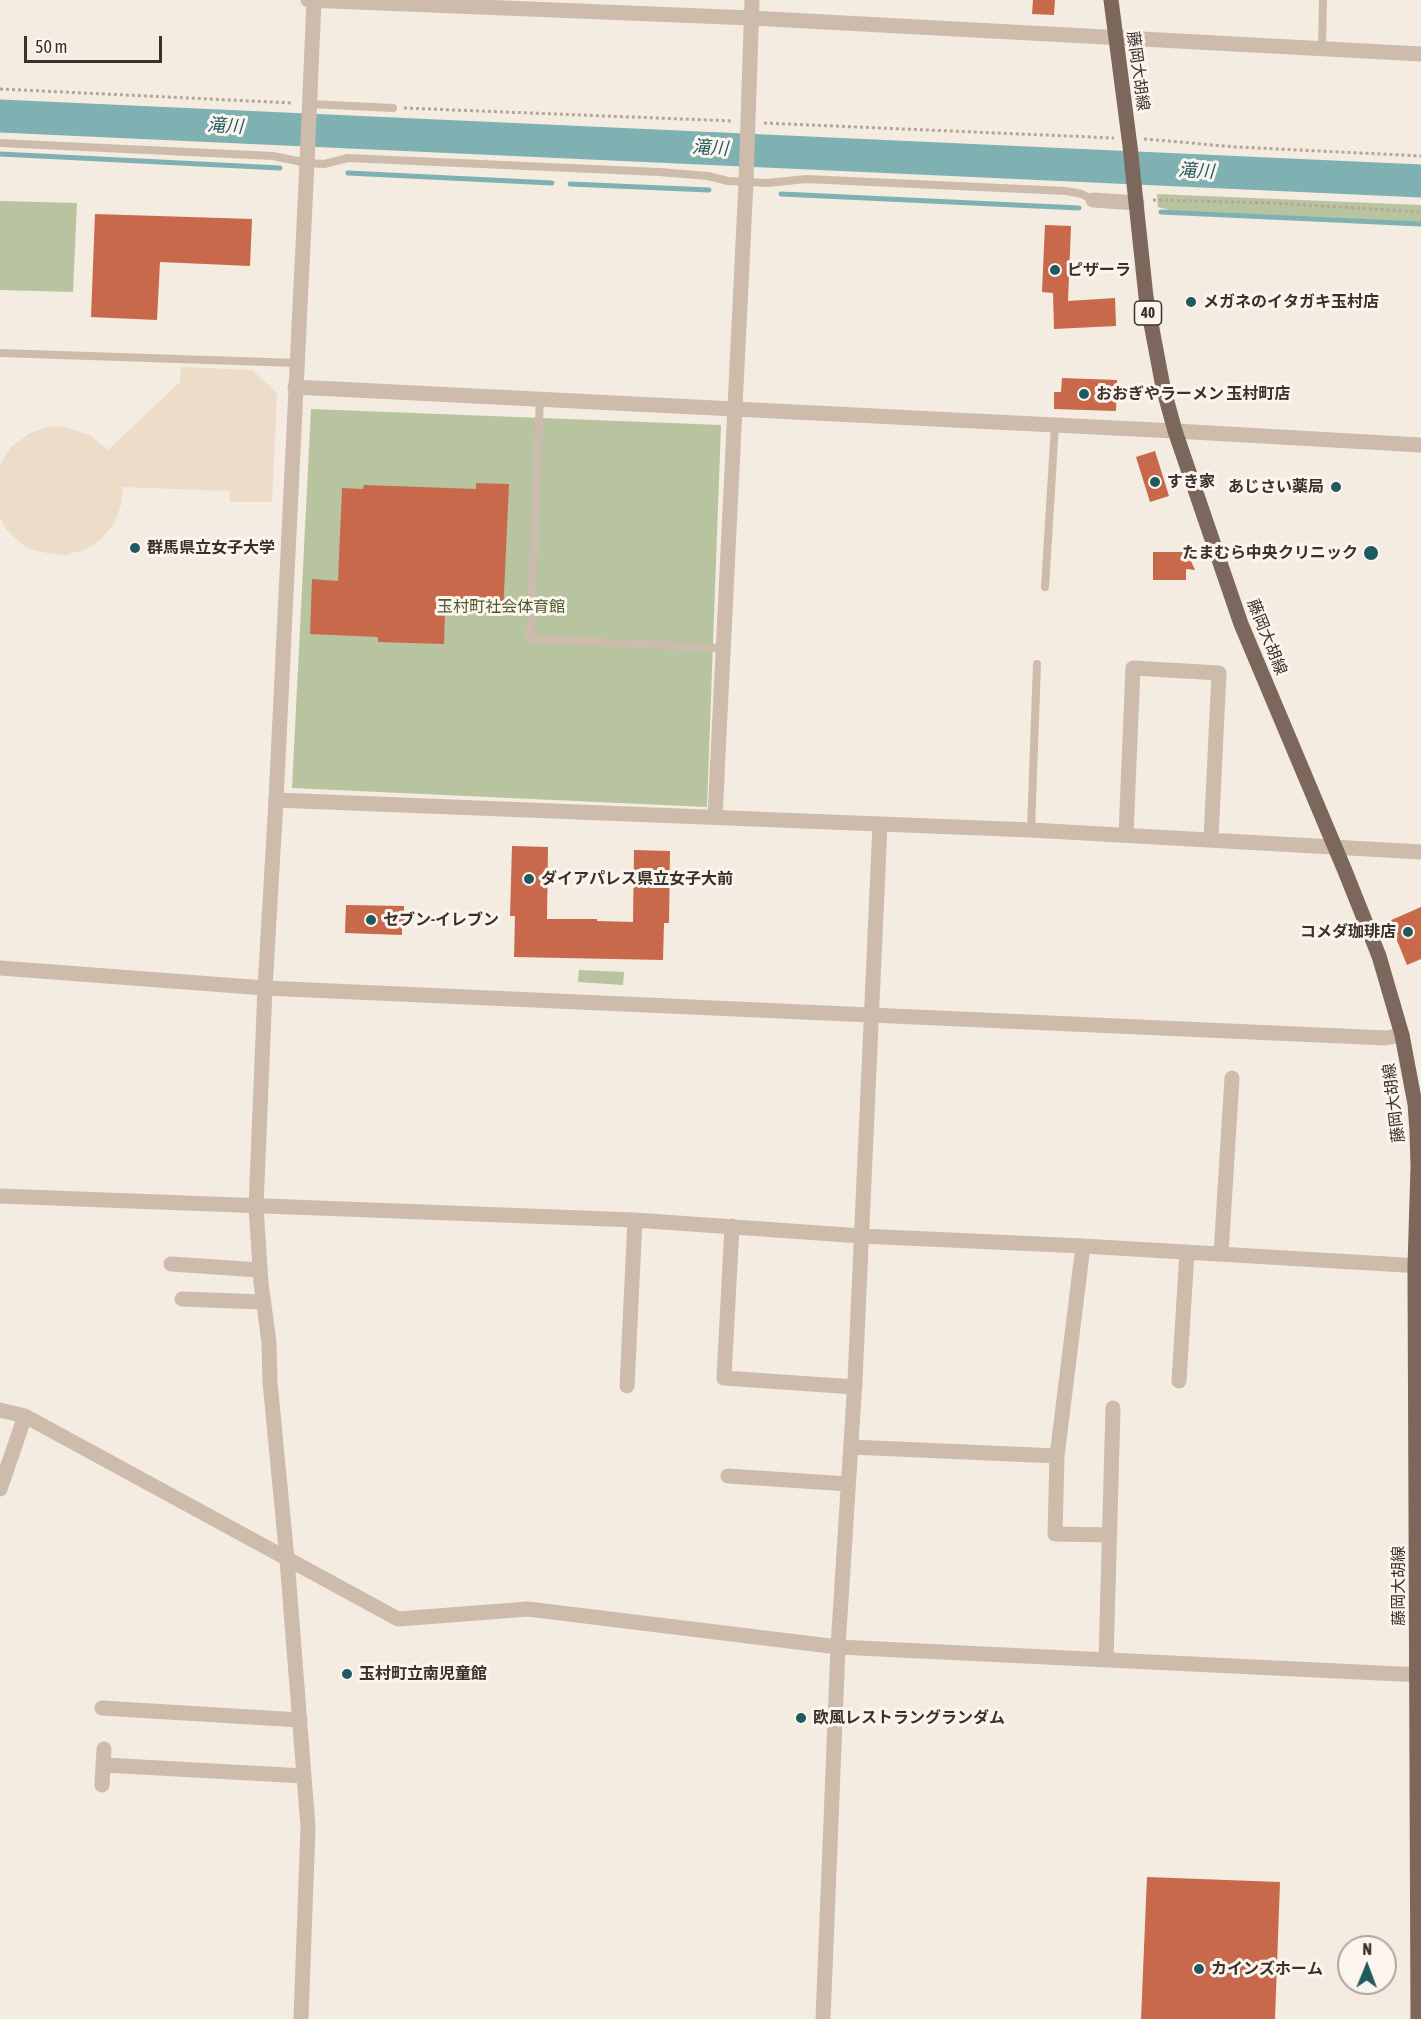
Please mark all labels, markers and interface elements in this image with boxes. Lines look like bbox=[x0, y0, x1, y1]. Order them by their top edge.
scale bar bbox=[27, 24, 165, 62]
street label: 藤岡大胡線 bbox=[1123, 30, 1153, 112]
text: 50 m bbox=[35, 36, 67, 57]
water label: 滝川 bbox=[206, 114, 244, 138]
water label: 滝川 bbox=[691, 136, 729, 160]
water label: 滝川 bbox=[1177, 159, 1215, 183]
place label: ピザーラ bbox=[1067, 260, 1131, 280]
marker: ピザーラ bbox=[1048, 263, 1062, 277]
place label: メガネのイタガキ玉村店 bbox=[1203, 292, 1379, 312]
marker: メガネのイタガキ玉村店 bbox=[1184, 295, 1198, 309]
road number: 40 bbox=[1134, 301, 1162, 325]
place label: おおぎやラーメン 玉村町店 bbox=[1096, 384, 1290, 404]
marker: おおぎやラーメン 玉村町店 bbox=[1077, 387, 1091, 401]
place label: すき家 bbox=[1167, 472, 1215, 492]
marker: すき家 bbox=[1148, 475, 1162, 489]
place label: あじさい薬局 bbox=[1228, 477, 1324, 497]
marker: あじさい薬局 bbox=[1329, 480, 1343, 494]
place label: 群馬県立女子大学 bbox=[147, 538, 275, 558]
marker: 群馬県立女子大学 bbox=[128, 541, 142, 555]
place label: たまむら中央クリニック bbox=[1182, 543, 1358, 563]
marker: たまむら中央クリニック bbox=[1362, 544, 1380, 562]
street label: 藤岡大胡線 bbox=[1243, 596, 1291, 678]
park label: 玉村町社会体育館 bbox=[437, 597, 565, 617]
place label: ダイアパレス県立女子大前 bbox=[541, 869, 733, 889]
marker: ダイアパレス県立女子大前 bbox=[522, 872, 536, 886]
place label: セブン-イレブン bbox=[383, 910, 499, 930]
marker: セブン-イレブン bbox=[364, 913, 378, 927]
place label: コメダ珈琲店 bbox=[1300, 922, 1396, 942]
marker: コメダ珈琲店 bbox=[1401, 925, 1415, 939]
street label: 藤岡大胡線 bbox=[1380, 1062, 1408, 1144]
street label: 藤岡大胡線 bbox=[1389, 1546, 1409, 1626]
place label: 玉村町立南児童館 bbox=[359, 1664, 487, 1684]
marker: 玉村町立南児童館 bbox=[340, 1667, 354, 1681]
place label: 欧風レストラングランダム bbox=[813, 1708, 1005, 1728]
marker: 欧風レストラングランダム bbox=[794, 1711, 808, 1725]
north arrow bbox=[1337, 1935, 1397, 1995]
text: N bbox=[1362, 1940, 1372, 1958]
place label: カインズホーム bbox=[1211, 1959, 1323, 1979]
marker: カインズホーム bbox=[1192, 1962, 1206, 1976]

